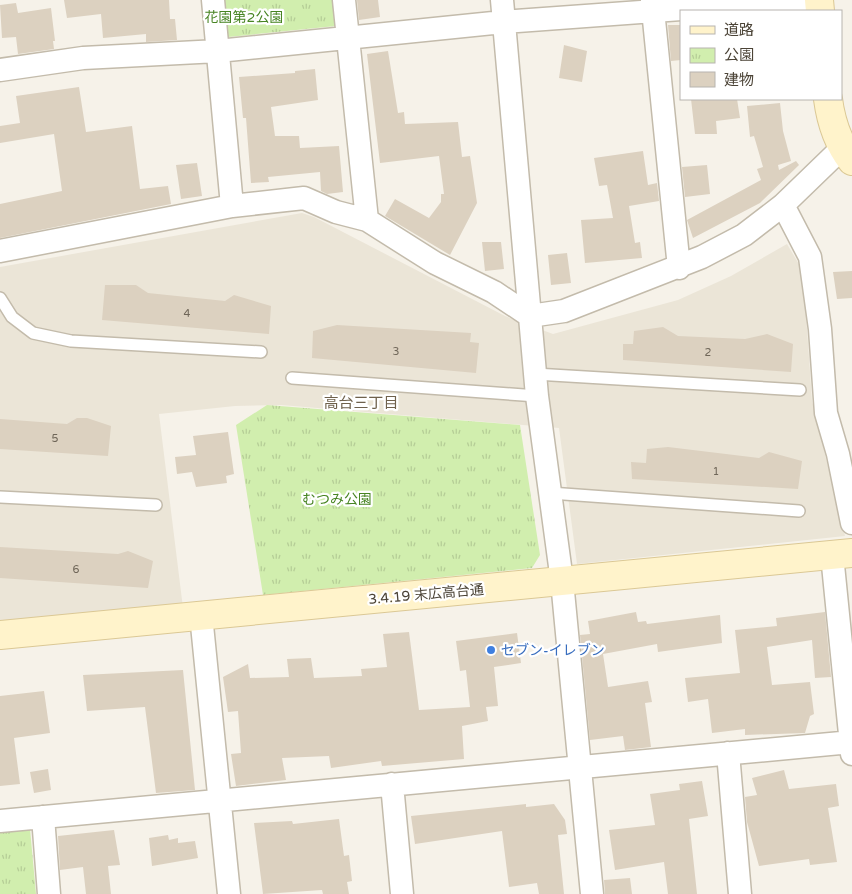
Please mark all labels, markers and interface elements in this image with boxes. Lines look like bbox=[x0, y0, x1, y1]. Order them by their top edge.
park label: 花園第2公園 bbox=[205, 9, 283, 26]
legend bbox=[680, 10, 842, 100]
text: 道路 bbox=[724, 21, 754, 39]
text: 公園 bbox=[724, 46, 754, 64]
text: 建物 bbox=[724, 71, 754, 89]
house number: 4 bbox=[184, 307, 191, 320]
house number: 3 bbox=[393, 345, 400, 358]
house number: 2 bbox=[705, 346, 712, 359]
district label: 高台三丁目 bbox=[323, 394, 399, 412]
house number: 5 bbox=[52, 432, 59, 445]
house number: 1 bbox=[713, 465, 719, 478]
park label: むつみ公園 bbox=[302, 491, 372, 508]
house number: 6 bbox=[73, 563, 80, 576]
street label: 3.4.19 末広高台通 bbox=[368, 581, 484, 608]
place label: セブン-イレブン bbox=[501, 642, 605, 659]
marker: セブン-イレブン bbox=[485, 644, 497, 656]

